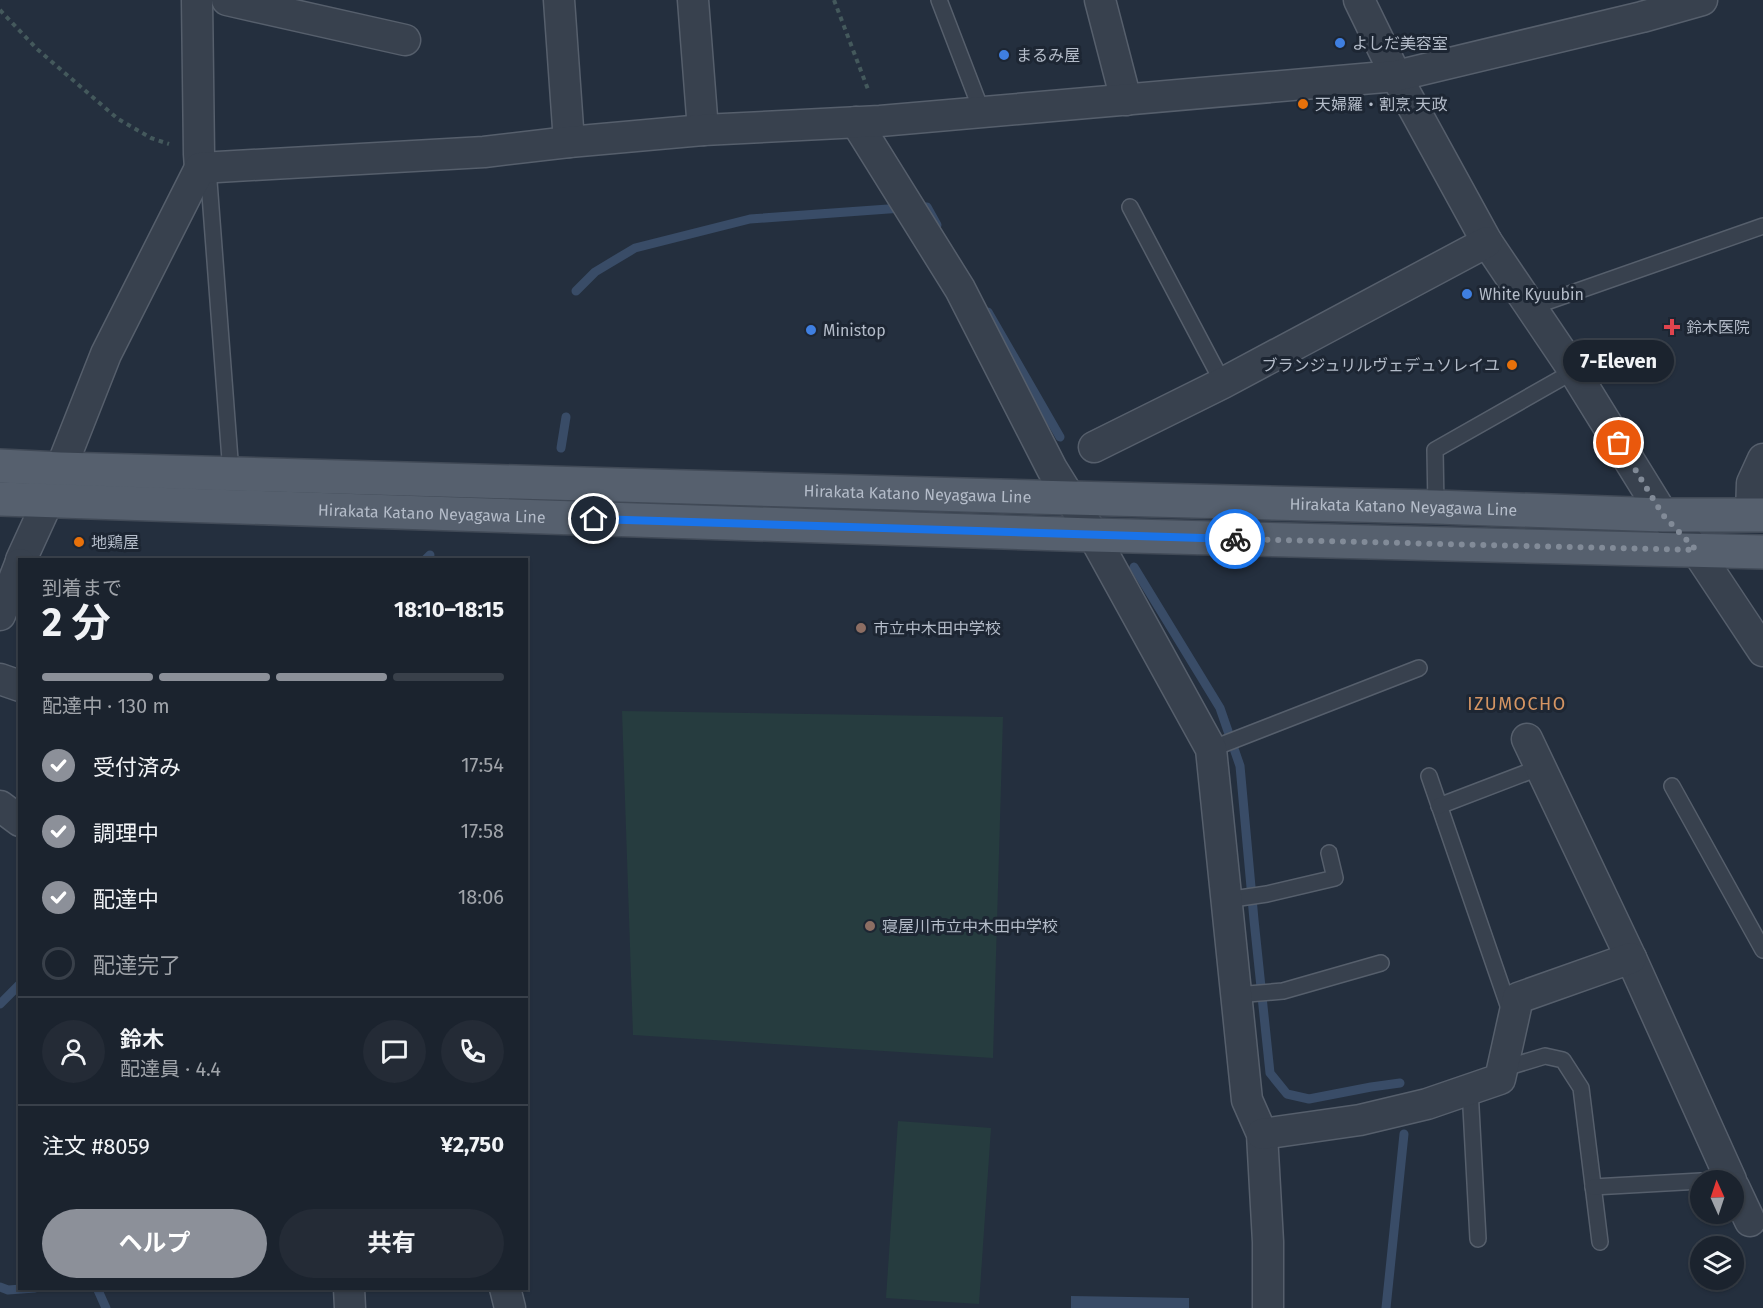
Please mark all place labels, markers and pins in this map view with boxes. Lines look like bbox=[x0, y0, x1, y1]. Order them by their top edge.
place label: よしだ美容室 bbox=[1352, 34, 1448, 53]
marker: よしだ美容室 bbox=[1333, 36, 1347, 50]
place label: まるみ屋 bbox=[1016, 46, 1080, 65]
marker: まるみ屋 bbox=[997, 48, 1011, 62]
place label: 天婦羅・割烹 天政 bbox=[1315, 95, 1447, 114]
marker: 天婦羅・割烹 天政 bbox=[1296, 97, 1310, 111]
place label: White Kyuubin bbox=[1479, 285, 1584, 304]
marker: White Kyuubin bbox=[1460, 287, 1474, 301]
marker: 鈴木医院 bbox=[1663, 318, 1681, 336]
place label: 鈴木医院 bbox=[1686, 318, 1750, 337]
place label: Ministop bbox=[823, 321, 886, 340]
marker: Ministop bbox=[804, 323, 818, 337]
callout: 7-Eleven bbox=[1564, 341, 1674, 383]
place label: ブランジュリルヴェデュソレイユ bbox=[1261, 356, 1500, 375]
marker: ブランジュリルヴェデュソレイユ bbox=[1505, 358, 1519, 372]
pin bbox=[1593, 417, 1644, 468]
pin bbox=[568, 493, 619, 544]
place label: 地鶏屋 bbox=[91, 533, 139, 552]
marker: 地鶏屋 bbox=[72, 535, 86, 549]
place label: 市立中木田中学校 bbox=[873, 619, 1001, 638]
marker: 市立中木田中学校 bbox=[854, 621, 868, 635]
place label: 寝屋川市立中木田中学校 bbox=[882, 917, 1058, 936]
marker: 寝屋川市立中木田中学校 bbox=[863, 919, 877, 933]

